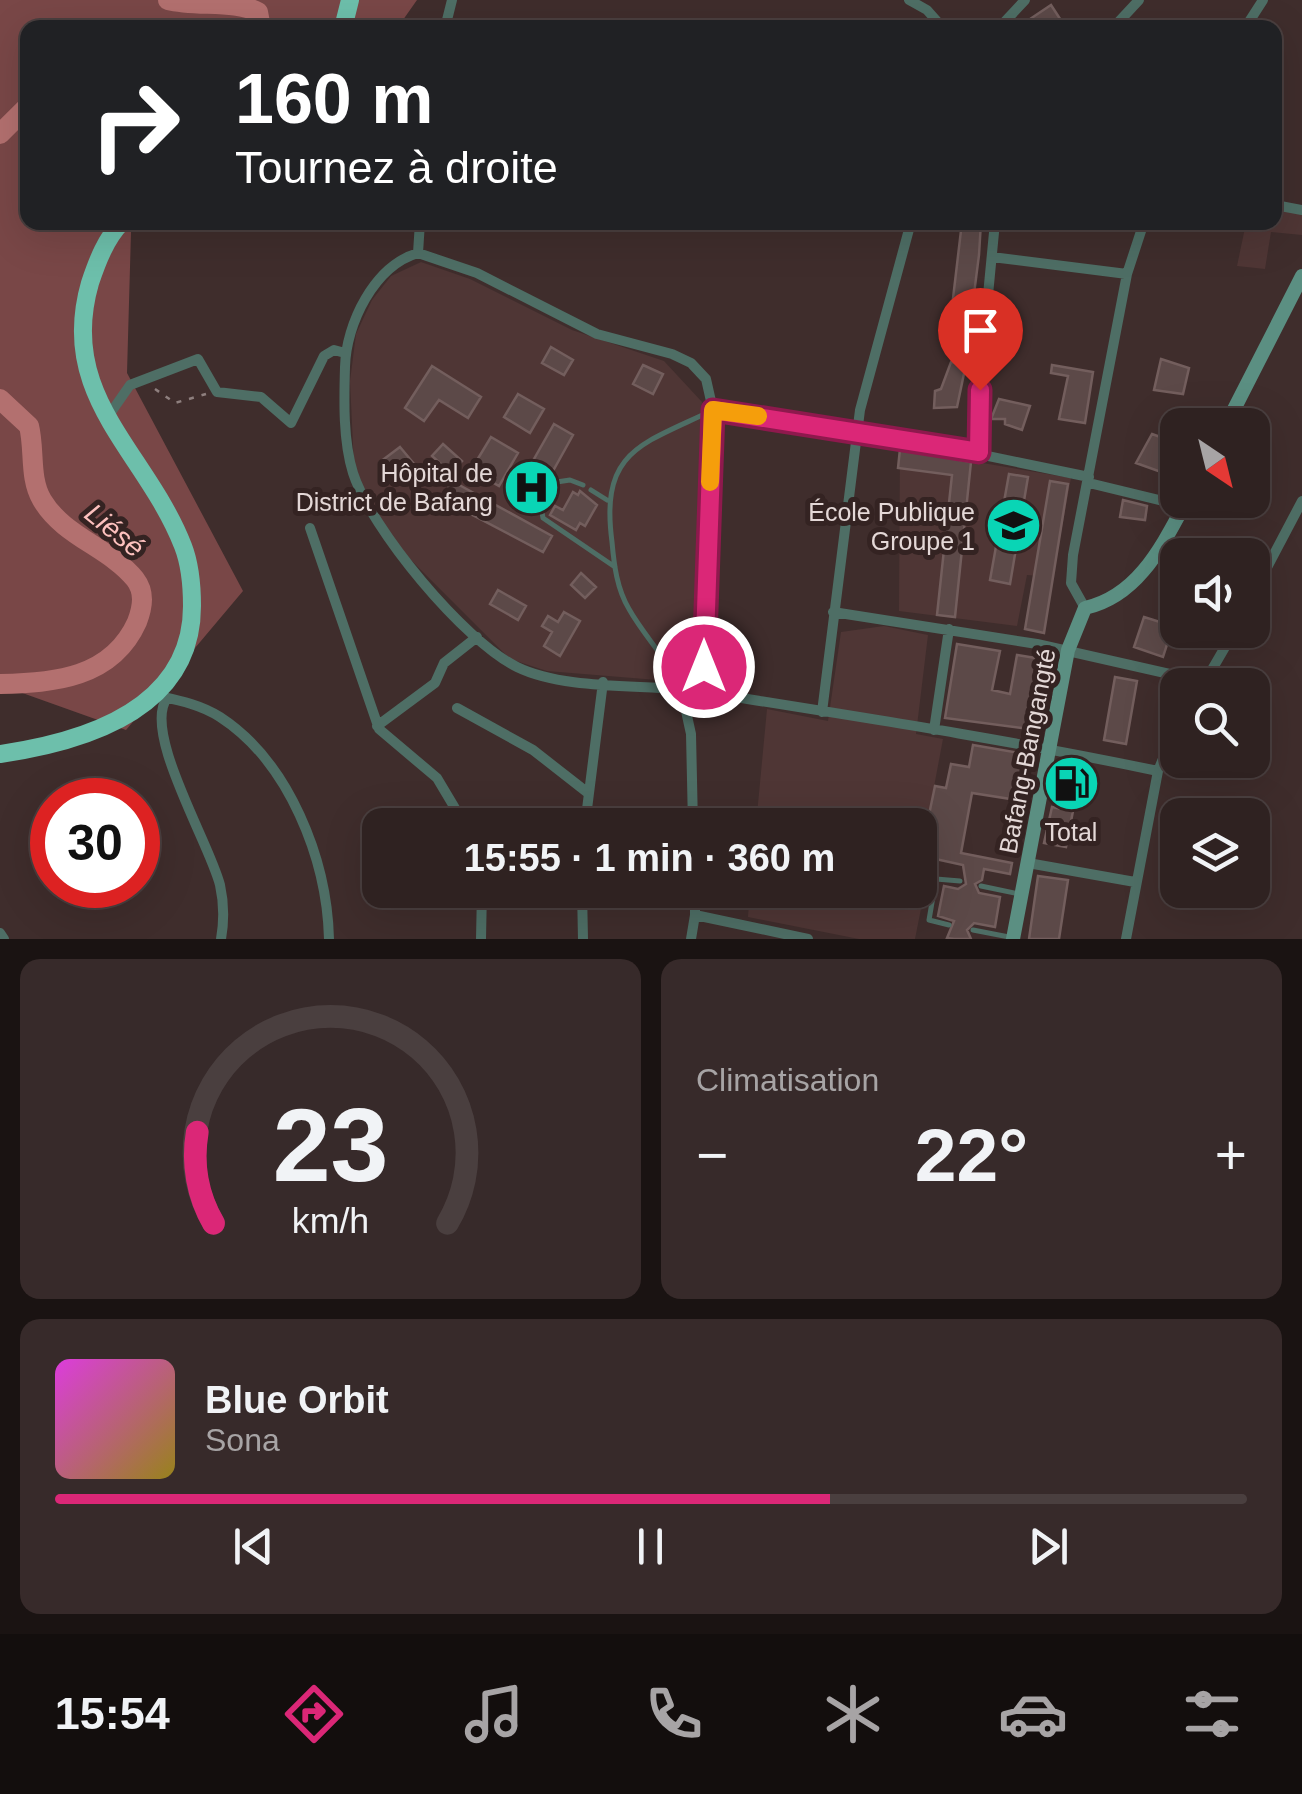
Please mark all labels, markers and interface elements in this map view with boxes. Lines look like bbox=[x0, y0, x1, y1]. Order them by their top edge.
icon: right bbox=[70, 60, 200, 190]
text: 160 m bbox=[235, 60, 433, 138]
text: Tournez à droite bbox=[235, 142, 558, 193]
pin bbox=[938, 288, 1023, 391]
icon: arrive bbox=[953, 303, 1008, 358]
north arrow bbox=[1160, 408, 1270, 518]
map controls bbox=[1160, 408, 1270, 908]
hospital icon: Hôpital de District de Bafang bbox=[502, 457, 562, 517]
place label: Hôpital de District de Bafang bbox=[296, 459, 493, 516]
school or university icon: École Publique Groupe 1 bbox=[984, 496, 1044, 556]
water label: Liésé bbox=[79, 497, 150, 563]
place label: École Publique Groupe 1 bbox=[808, 498, 975, 555]
button: sound bbox=[1160, 538, 1270, 648]
position arrow bbox=[652, 615, 756, 719]
street label: Bafang-Bangangté bbox=[993, 646, 1061, 856]
button: search bbox=[1160, 668, 1270, 778]
fuel station icon: Total bbox=[1041, 753, 1101, 813]
speed limit sign: 30 bbox=[30, 778, 160, 908]
button: layers bbox=[1160, 798, 1270, 908]
place label: Total bbox=[1045, 818, 1097, 846]
text: 15:55 · 1 min · 360 m bbox=[464, 837, 835, 879]
text: Climatisation bbox=[696, 1062, 879, 1098]
text: 23 bbox=[273, 1087, 388, 1203]
text: 22° bbox=[915, 1113, 1028, 1197]
text: − bbox=[696, 1124, 728, 1186]
text: + bbox=[1215, 1124, 1247, 1186]
text: km/h bbox=[292, 1201, 369, 1241]
text: Blue Orbit bbox=[205, 1379, 389, 1421]
text: Sona bbox=[205, 1422, 280, 1458]
icon: previous bbox=[226, 1519, 281, 1574]
icon: pause bbox=[623, 1519, 678, 1574]
icon: next bbox=[1021, 1519, 1076, 1574]
icon: directions bbox=[279, 1679, 349, 1749]
icon: music bbox=[459, 1679, 529, 1749]
icon: phone bbox=[639, 1679, 709, 1749]
icon: climate bbox=[818, 1679, 888, 1749]
icon: car bbox=[998, 1679, 1068, 1749]
icon: filters bbox=[1177, 1679, 1247, 1749]
text: 15:54 bbox=[55, 1688, 170, 1739]

